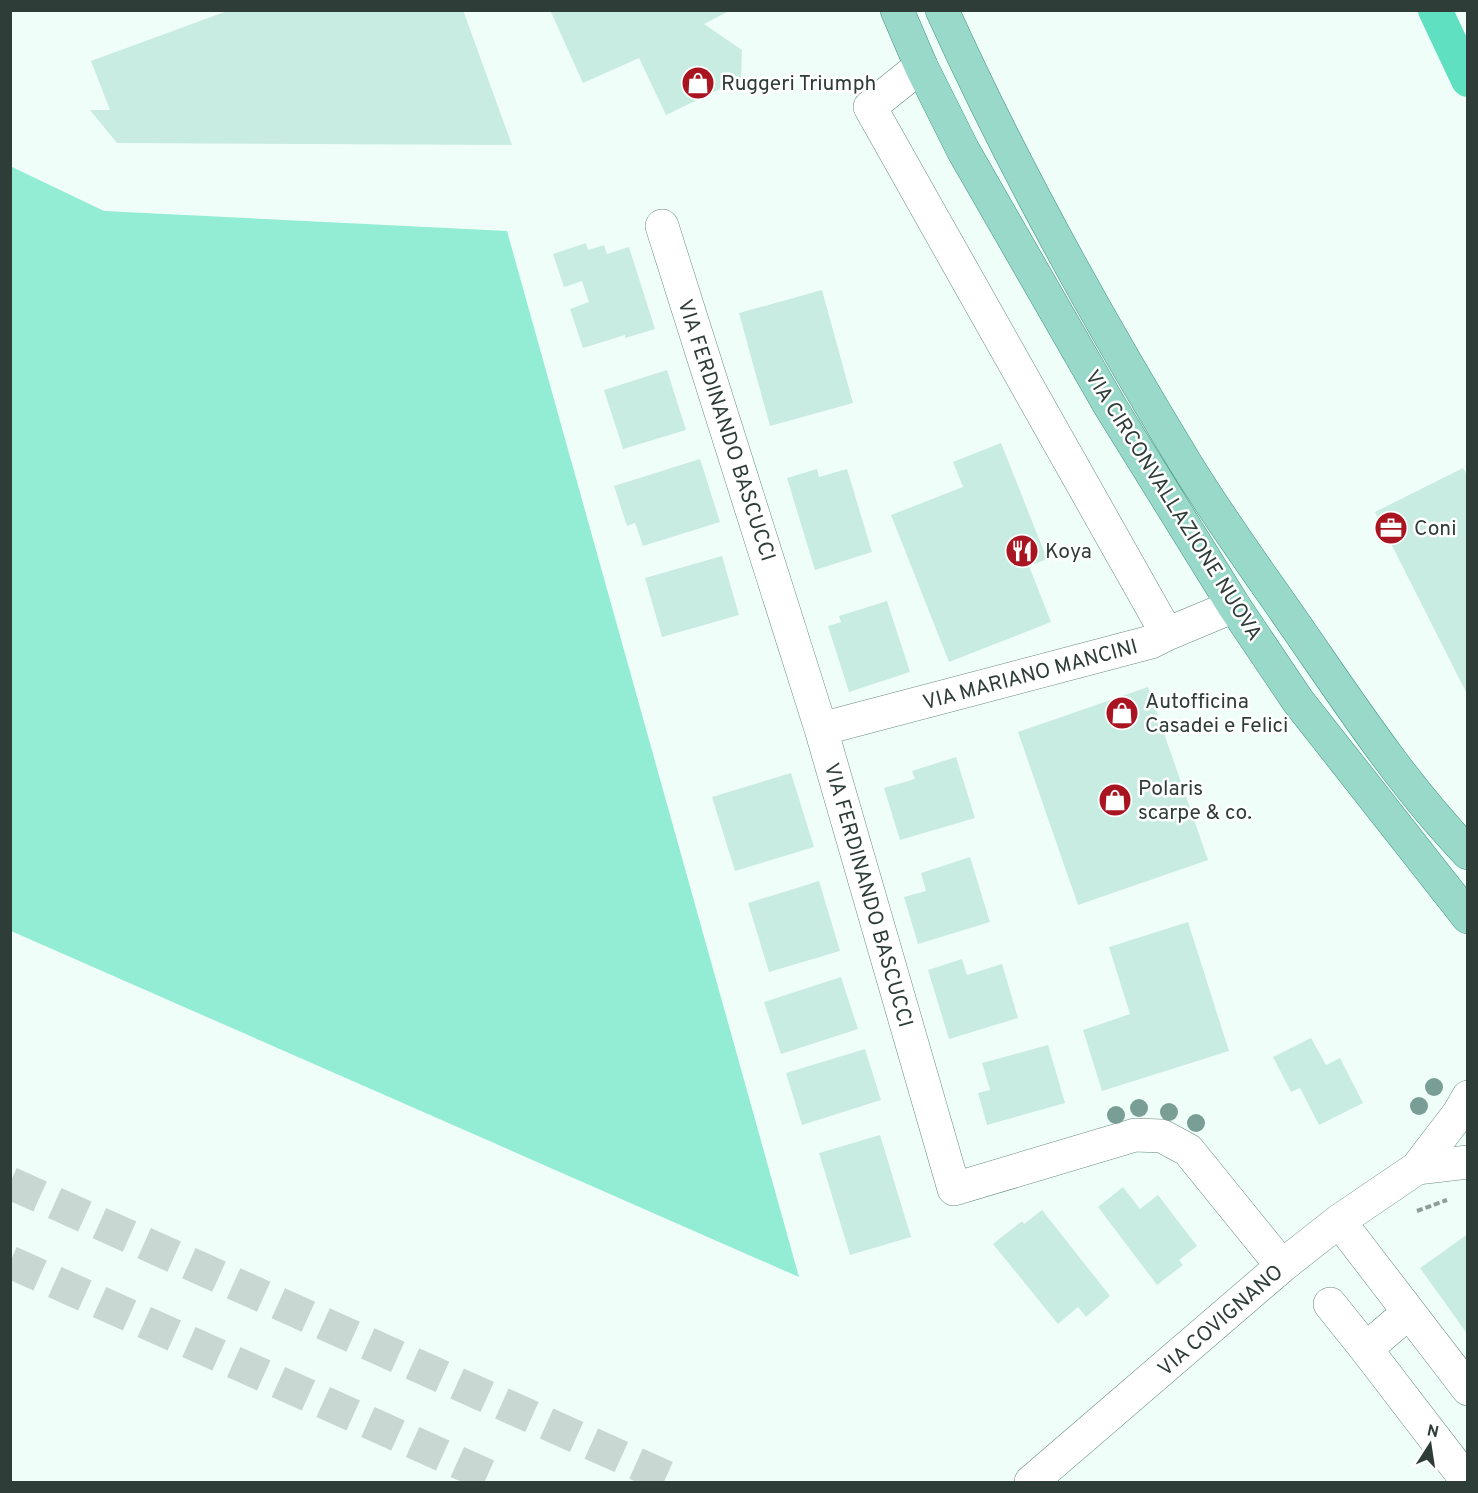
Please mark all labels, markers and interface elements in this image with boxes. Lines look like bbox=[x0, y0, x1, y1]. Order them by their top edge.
shop icon: Ruggeri Triumph bbox=[680, 65, 716, 101]
place label: Ruggeri Triumph bbox=[721, 71, 876, 98]
street label: VIA FERDINANDO BASCUCCI bbox=[670, 296, 781, 565]
street label: VIA CIRCONVALLAZIONE NUOVA bbox=[1078, 365, 1267, 646]
office icon: Coni bbox=[1373, 510, 1409, 546]
place label: Coni bbox=[1414, 516, 1456, 543]
restaurant icon: Koya bbox=[1004, 533, 1040, 569]
place label: Koya bbox=[1045, 539, 1092, 566]
street label: VIA MARIANO MANCINI bbox=[920, 634, 1141, 717]
place label: Autofficina Casadei e Felici bbox=[1145, 689, 1288, 740]
shop icon: Autofficina Casadei e Felici bbox=[1104, 695, 1140, 731]
street label: VIA FERDINANDO BASCUCCI bbox=[817, 760, 918, 1031]
place label: Polaris scarpe & co. bbox=[1138, 776, 1252, 827]
shop icon: Polaris scarpe & co. bbox=[1097, 782, 1133, 818]
street label: VIA COVIGNANO bbox=[1153, 1259, 1289, 1383]
north arrow bbox=[1400, 1415, 1460, 1475]
text: N bbox=[1425, 1421, 1440, 1443]

